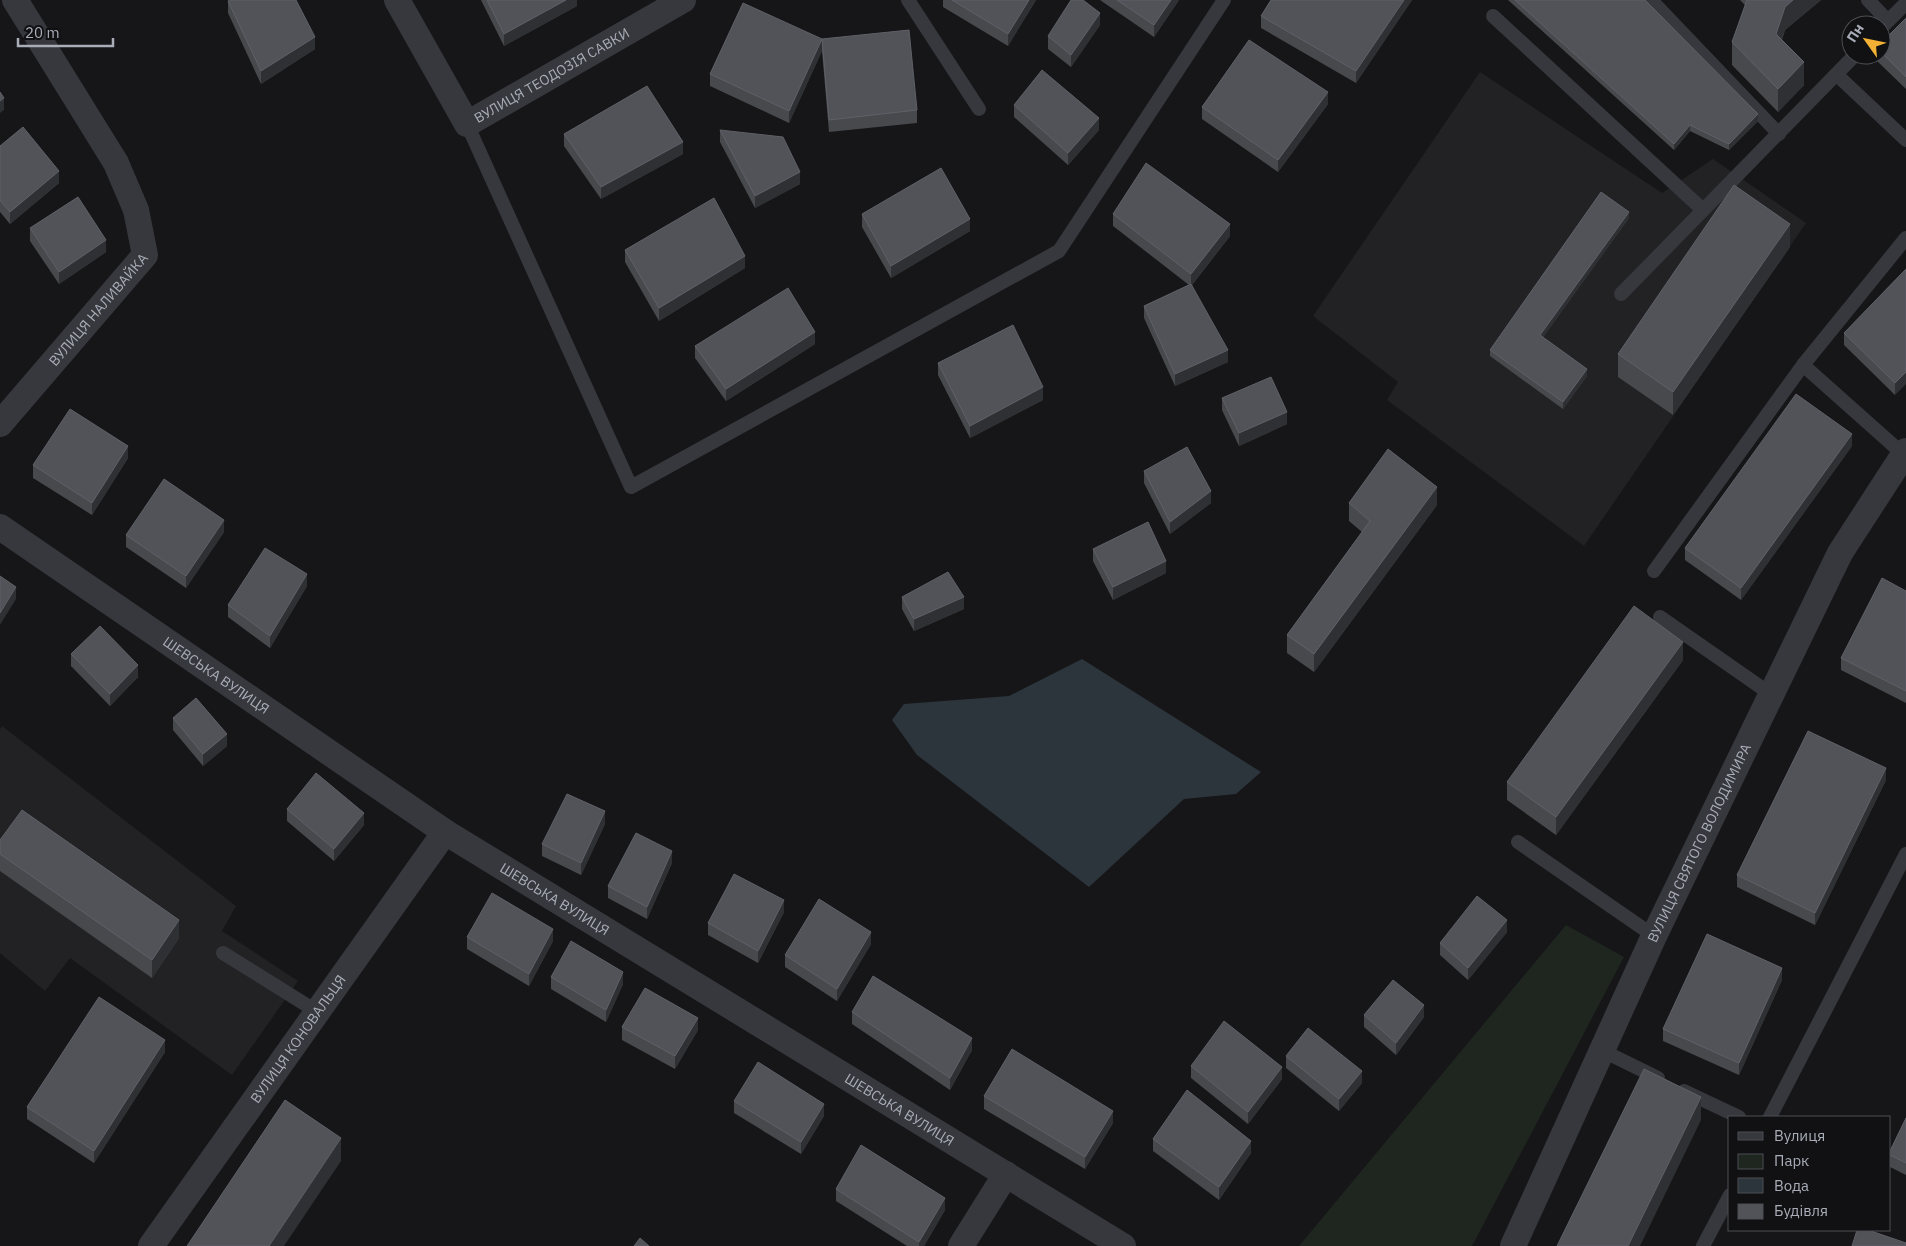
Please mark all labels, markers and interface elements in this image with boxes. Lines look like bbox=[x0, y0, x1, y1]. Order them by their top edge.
scale bar bbox=[18, 15, 112, 47]
north arrow bbox=[1841, 15, 1891, 65]
text: Пн bbox=[1843, 20, 1868, 46]
text: 20 m bbox=[25, 23, 60, 42]
street label: ВУЛИЦЯ ТЕОДОЗІЯ САВКИ bbox=[471, 24, 633, 127]
street label: ВУЛИЦЯ НАЛИВАЙКА bbox=[45, 249, 152, 370]
street label: ШЕВСЬКА ВУЛИЦЯ bbox=[159, 632, 273, 718]
street label: ВУЛИЦЯ СВЯТОГО ВОЛОДИМИРА bbox=[1643, 741, 1755, 945]
street label: ШЕВСЬКА ВУЛИЦЯ bbox=[497, 859, 613, 939]
street label: ВУЛИЦЯ КОНОВАЛЬЦЯ bbox=[246, 971, 350, 1106]
street label: ШЕВСЬКА ВУЛИЦЯ bbox=[841, 1069, 958, 1150]
legend bbox=[1728, 1116, 1891, 1231]
text: Вулиця bbox=[1774, 1126, 1825, 1145]
text: Парк bbox=[1774, 1151, 1809, 1170]
text: Вода bbox=[1774, 1176, 1809, 1195]
text: Будівля bbox=[1774, 1201, 1828, 1220]

